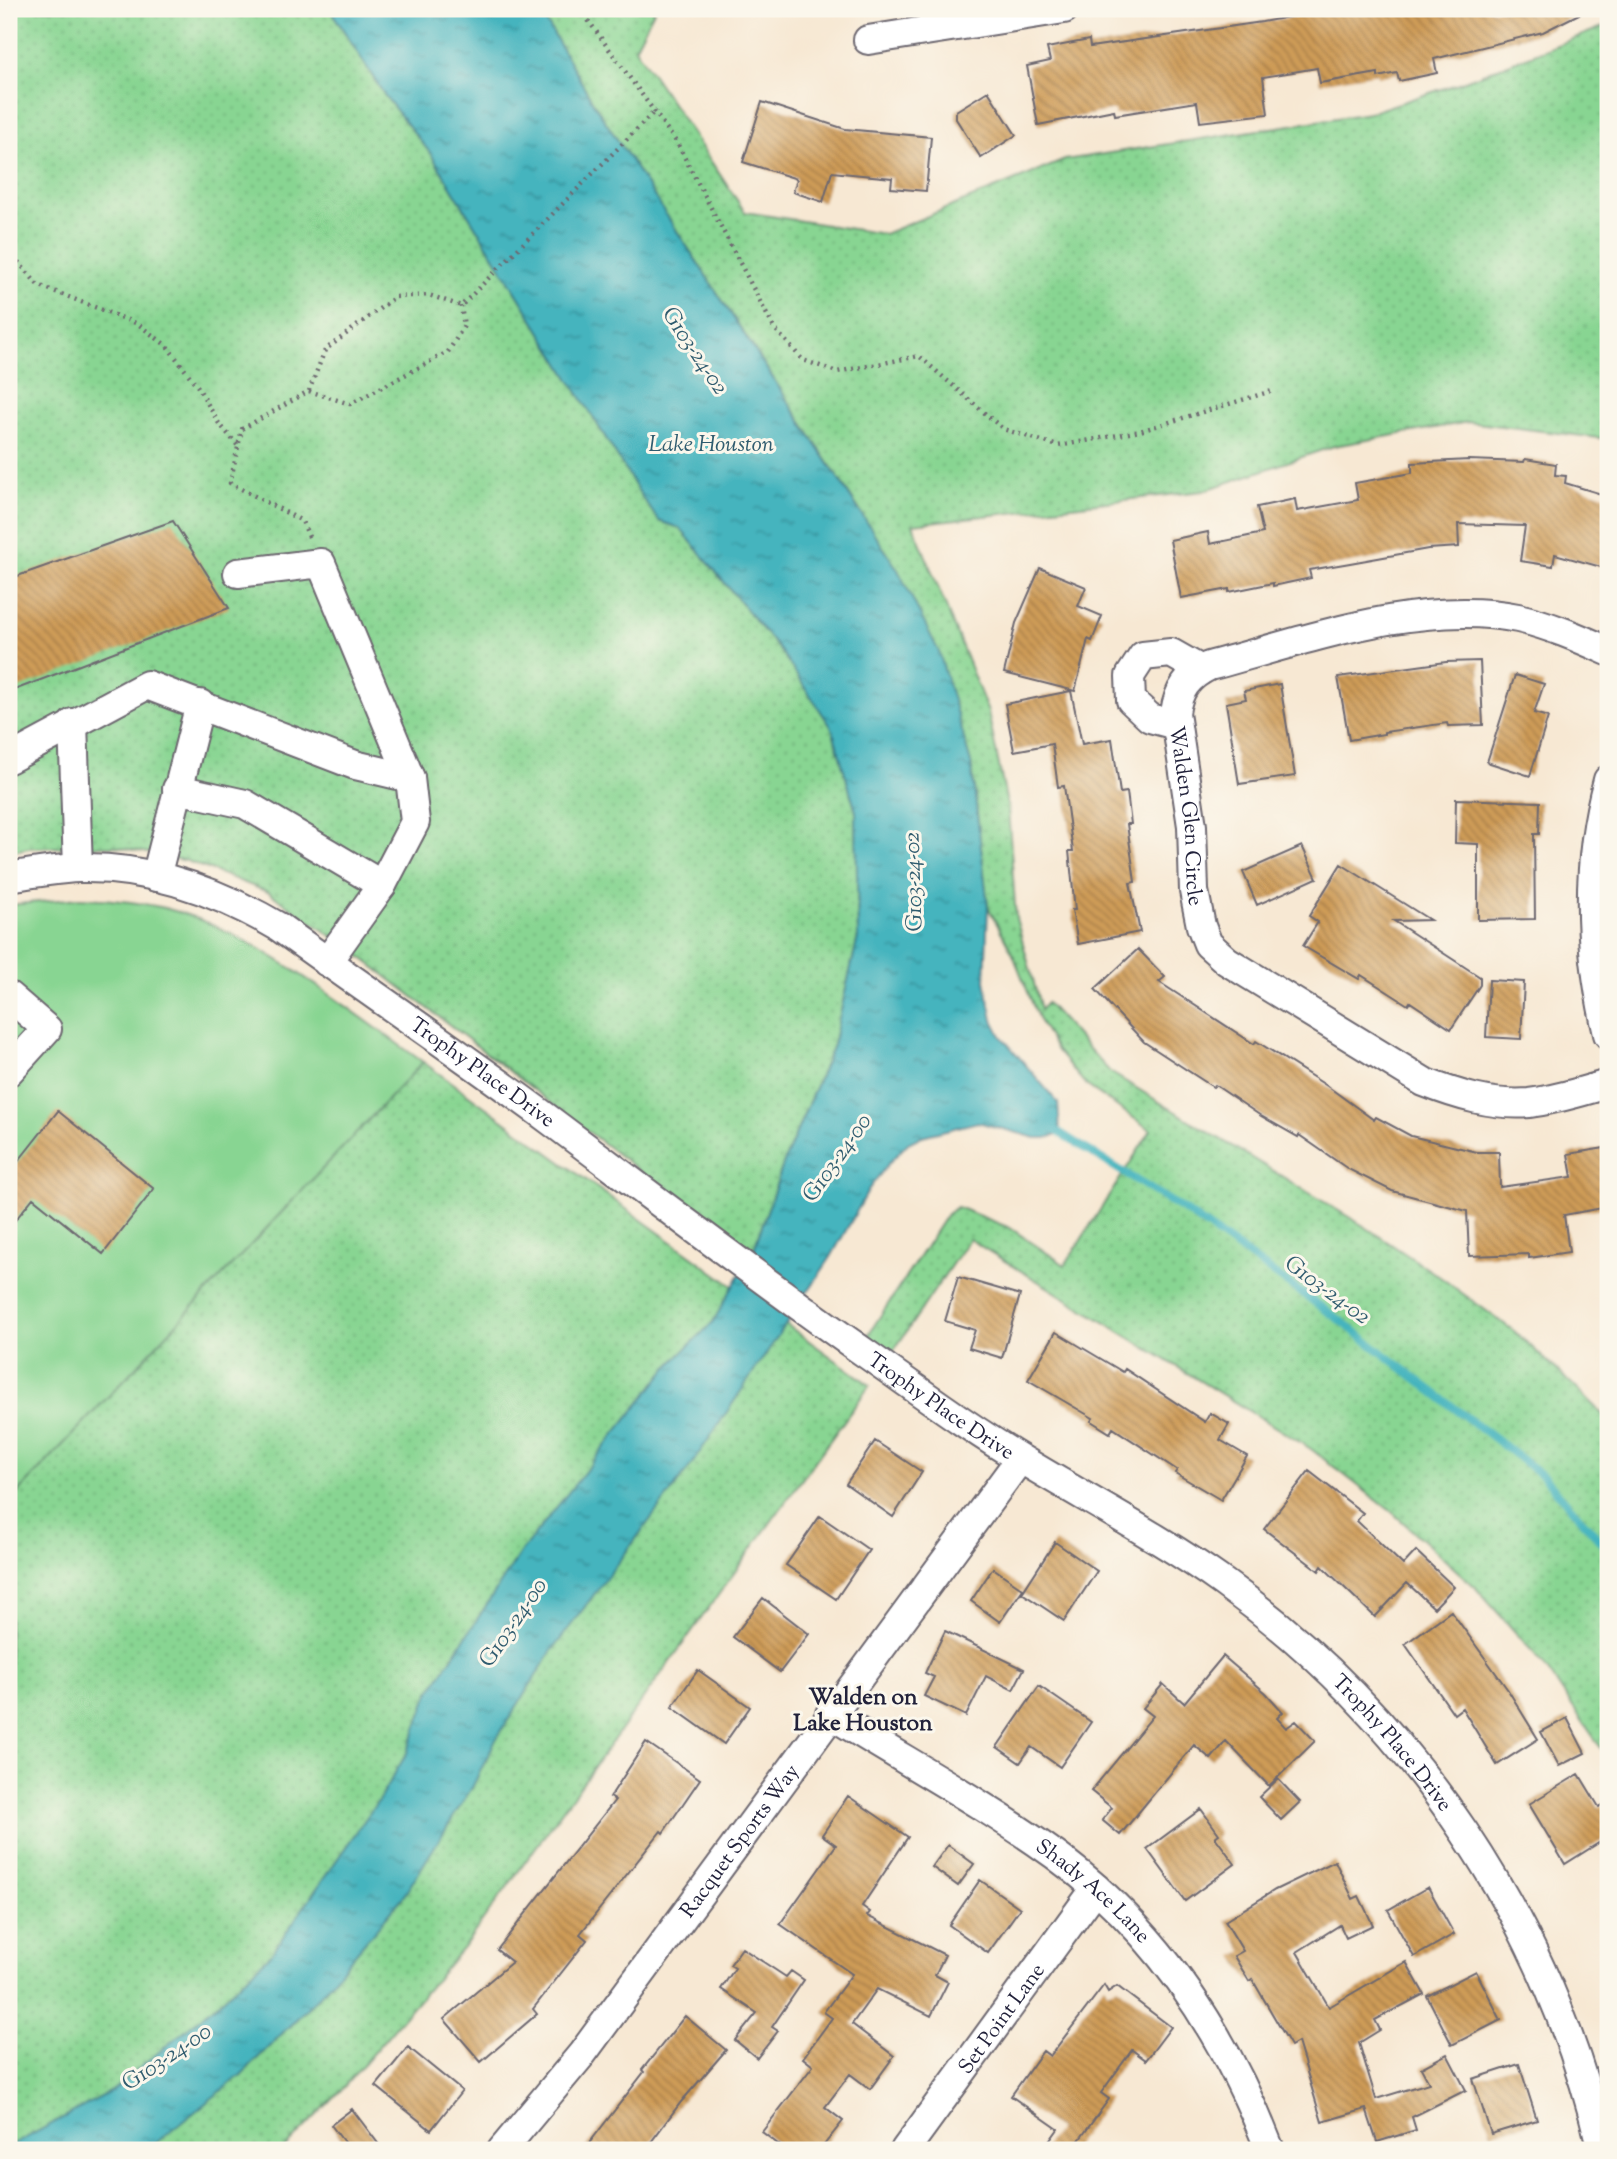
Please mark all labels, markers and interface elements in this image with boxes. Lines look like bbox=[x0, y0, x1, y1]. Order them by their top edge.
water label: G103-24-02 bbox=[653, 301, 735, 402]
water label: Lake Houston bbox=[648, 429, 774, 462]
street label: Walden Glen Circle bbox=[1160, 724, 1210, 908]
water label: G103-24-02 bbox=[896, 832, 933, 932]
street label: Trophy Place Drive bbox=[403, 1011, 561, 1136]
water label: G103-24-00 bbox=[795, 1107, 881, 1210]
water label: G103-24-02 bbox=[1277, 1249, 1376, 1334]
street label: Trophy Place Drive bbox=[861, 1346, 1019, 1468]
water label: G103-24-00 bbox=[472, 1572, 556, 1675]
street label: Trophy Place Drive bbox=[1324, 1668, 1458, 1818]
district label: Walden on Lake Houston bbox=[793, 1682, 933, 1741]
street label: Racquet Sports Way bbox=[674, 1758, 808, 1925]
street label: Shady Ace Lane bbox=[1029, 1833, 1157, 1951]
street label: Set Point Lane bbox=[952, 1958, 1053, 2081]
water label: G103-24-00 bbox=[116, 2016, 219, 2100]

